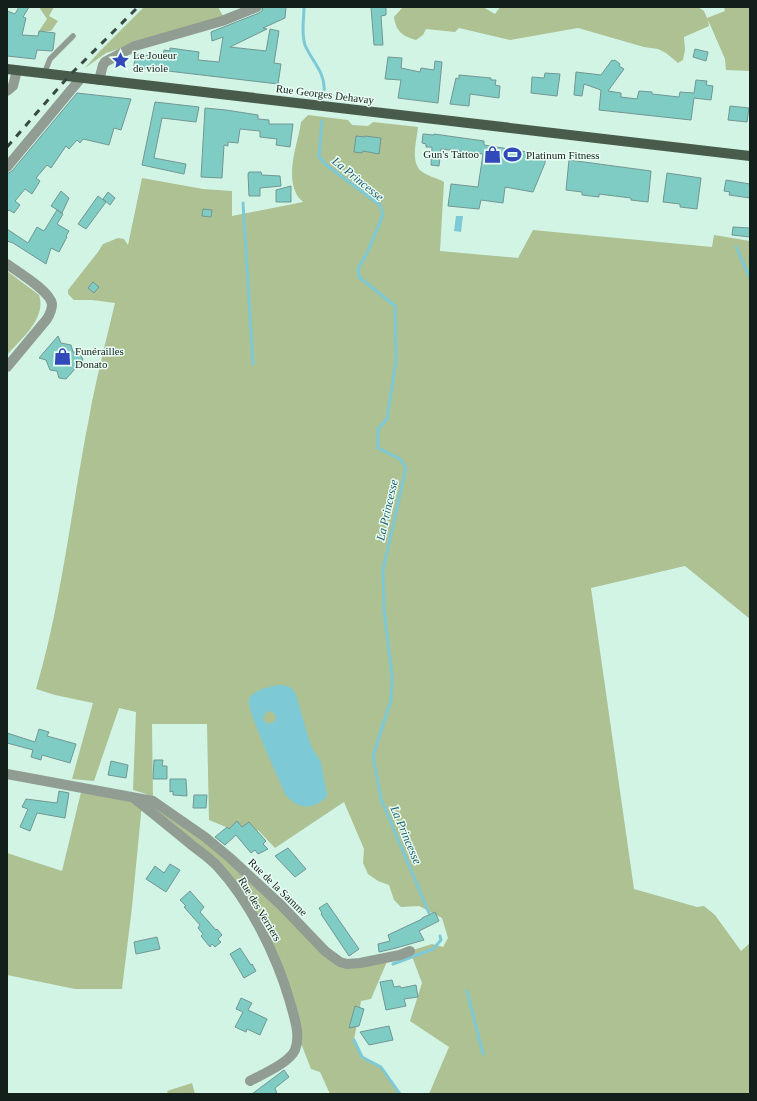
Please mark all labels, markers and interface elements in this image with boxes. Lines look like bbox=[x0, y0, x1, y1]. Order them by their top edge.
place label: Le Joueur de viole bbox=[133, 49, 177, 74]
place icon: Le Joueur de viole bbox=[110, 51, 130, 71]
street label: Rue Georges Dehavay bbox=[275, 82, 375, 106]
shop icon: Gun's Tattoo bbox=[482, 144, 502, 164]
sports icon: Platinum Fitness bbox=[503, 145, 523, 165]
place label: Gun's Tattoo bbox=[423, 148, 479, 160]
place label: Platinum Fitness bbox=[526, 149, 600, 161]
water label: La Princesse bbox=[329, 153, 387, 204]
place label: Funérailles Donato bbox=[75, 345, 124, 370]
shop icon: Funérailles Donato bbox=[52, 347, 72, 367]
water label: La Princesse bbox=[373, 477, 401, 543]
water label: La Princesse bbox=[387, 803, 425, 867]
street label: Rue de la Samme bbox=[246, 856, 310, 918]
street label: Rue des Verriers bbox=[236, 875, 284, 943]

